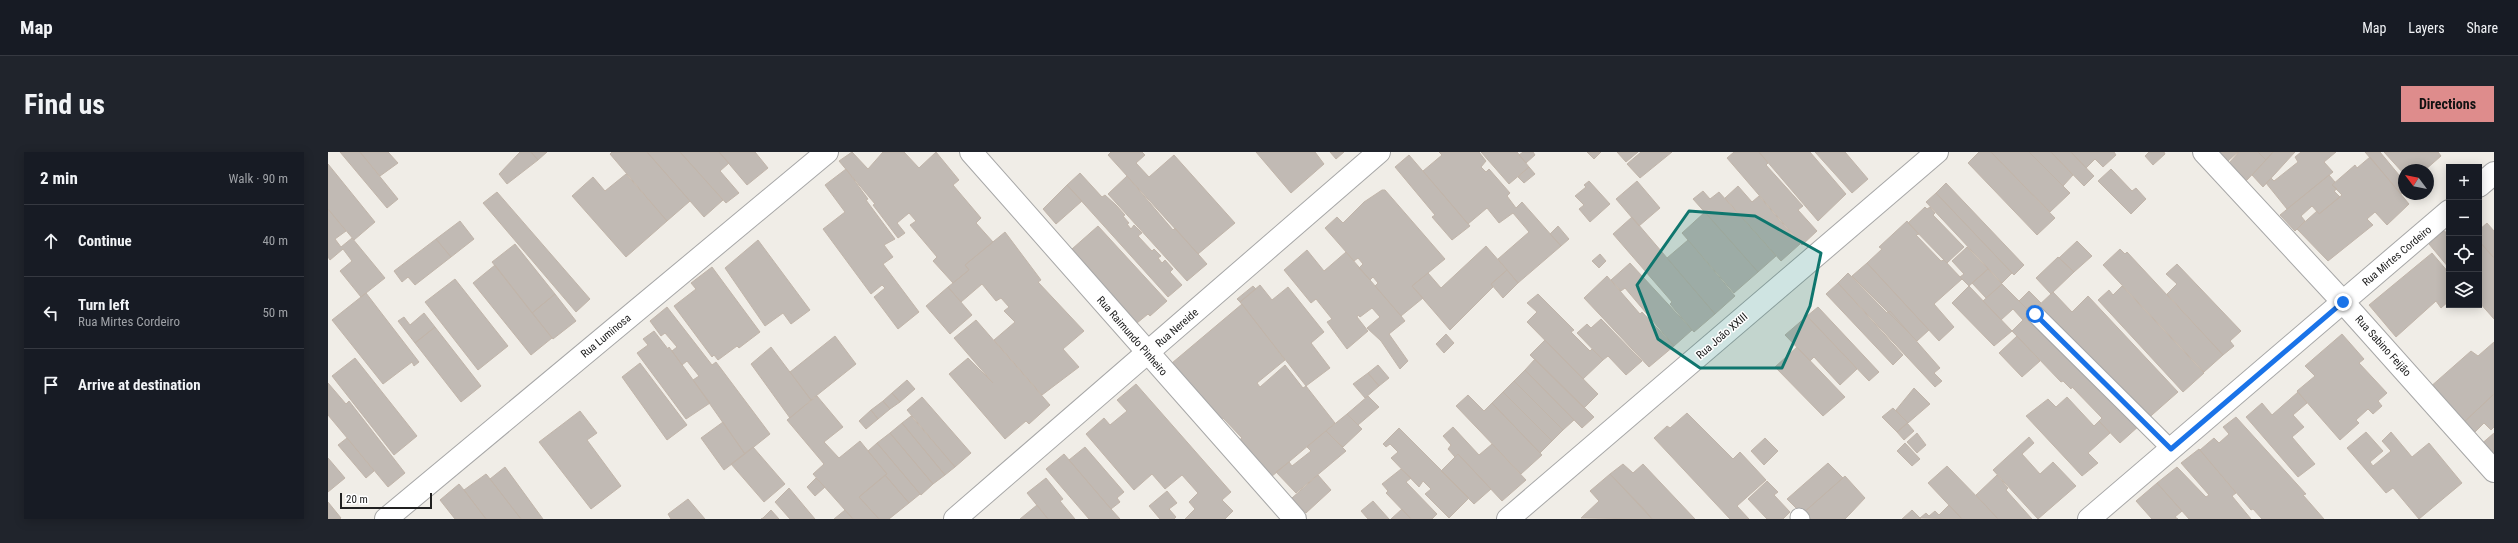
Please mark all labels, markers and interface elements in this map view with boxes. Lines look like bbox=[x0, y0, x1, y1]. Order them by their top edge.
text: Map bbox=[20, 16, 53, 39]
text: Map bbox=[2362, 20, 2386, 36]
text: Layers bbox=[2408, 20, 2445, 36]
text: Share bbox=[2467, 20, 2498, 36]
button: Directions bbox=[2401, 86, 2494, 122]
text: Find us bbox=[24, 88, 105, 121]
north arrow bbox=[2398, 164, 2434, 200]
map controls bbox=[2446, 164, 2482, 308]
button: + bbox=[2446, 164, 2482, 200]
text: 2 min bbox=[40, 168, 78, 188]
text: Walk · 90 m bbox=[228, 171, 288, 186]
button: − bbox=[2446, 200, 2482, 236]
street label: Rua Mirtes Cordeiro bbox=[2360, 223, 2435, 289]
icon: ahead bbox=[40, 230, 62, 252]
text: Continue bbox=[78, 232, 132, 250]
text: 40 m bbox=[262, 233, 288, 248]
button: locate bbox=[2446, 236, 2482, 272]
button: layers bbox=[2446, 272, 2482, 308]
route end bbox=[2334, 293, 2352, 311]
street label: Rua Raimundo Pinheiro bbox=[1094, 294, 1170, 379]
text: Turn left bbox=[78, 296, 129, 314]
icon: left bbox=[40, 302, 62, 324]
text: 50 m bbox=[262, 305, 288, 320]
route start bbox=[2026, 305, 2044, 323]
street label: Rua Nereide bbox=[1153, 306, 1201, 350]
street label: Rua João XXIII bbox=[1694, 310, 1750, 362]
street label: Rua Luminosa bbox=[578, 311, 634, 361]
street label: Rua Sabino Feijão bbox=[2352, 313, 2414, 379]
text: Rua Mirtes Cordeiro bbox=[78, 314, 180, 329]
icon: arrive bbox=[40, 374, 62, 396]
text: Arrive at destination bbox=[78, 376, 201, 394]
scale bar bbox=[340, 491, 432, 510]
text: 20 m bbox=[346, 493, 368, 506]

